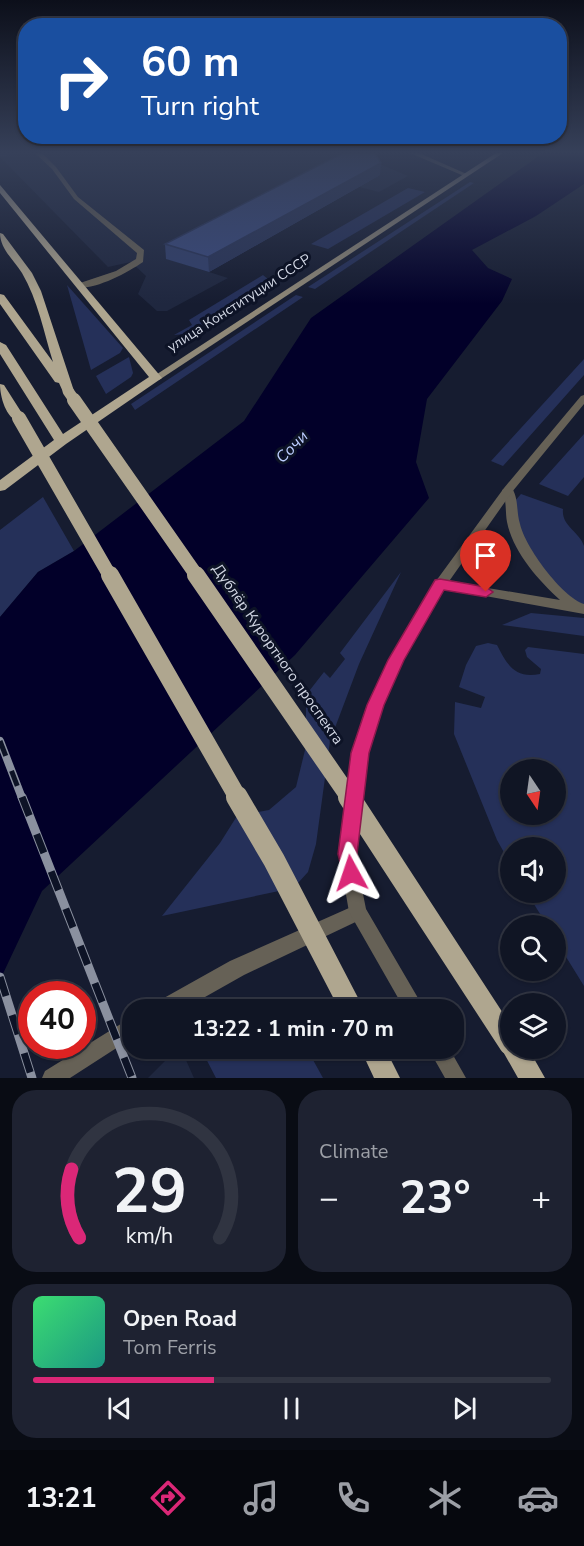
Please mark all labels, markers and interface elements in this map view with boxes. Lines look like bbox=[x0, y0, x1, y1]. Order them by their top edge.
text: 60 m bbox=[141, 34, 240, 91]
icon: right bbox=[42, 42, 120, 120]
text: Turn right bbox=[141, 88, 259, 125]
street label: улица Конституции СССР bbox=[164, 249, 314, 357]
water label: Сочи bbox=[271, 426, 313, 468]
pin bbox=[460, 530, 511, 592]
icon: arrive bbox=[469, 539, 502, 572]
street label: Дублёр Курортного проспекта bbox=[208, 560, 348, 748]
north arrow bbox=[500, 759, 566, 825]
map controls bbox=[500, 759, 566, 1059]
button: sound bbox=[500, 837, 566, 903]
position arrow bbox=[319, 841, 383, 905]
button: search bbox=[500, 915, 566, 981]
speed limit sign: 40 bbox=[18, 981, 96, 1059]
button: layers bbox=[500, 993, 566, 1059]
text: 13:22 · 1 min · 70 m bbox=[192, 1014, 394, 1044]
text: Climate bbox=[319, 1138, 388, 1165]
text: 29 bbox=[112, 1149, 186, 1234]
text: 23° bbox=[399, 1168, 471, 1229]
text: − bbox=[319, 1176, 339, 1221]
text: + bbox=[531, 1176, 551, 1221]
text: km/h bbox=[125, 1221, 173, 1251]
text: Open Road bbox=[123, 1304, 237, 1334]
text: Tom Ferris bbox=[123, 1334, 217, 1361]
icon: previous bbox=[103, 1392, 136, 1425]
icon: pause bbox=[275, 1392, 308, 1425]
icon: next bbox=[448, 1392, 481, 1425]
icon: directions bbox=[147, 1477, 189, 1519]
icon: music bbox=[240, 1477, 282, 1519]
icon: phone bbox=[332, 1477, 374, 1519]
icon: climate bbox=[424, 1477, 466, 1519]
icon: car bbox=[517, 1477, 559, 1519]
text: 13:21 bbox=[25, 1480, 97, 1517]

